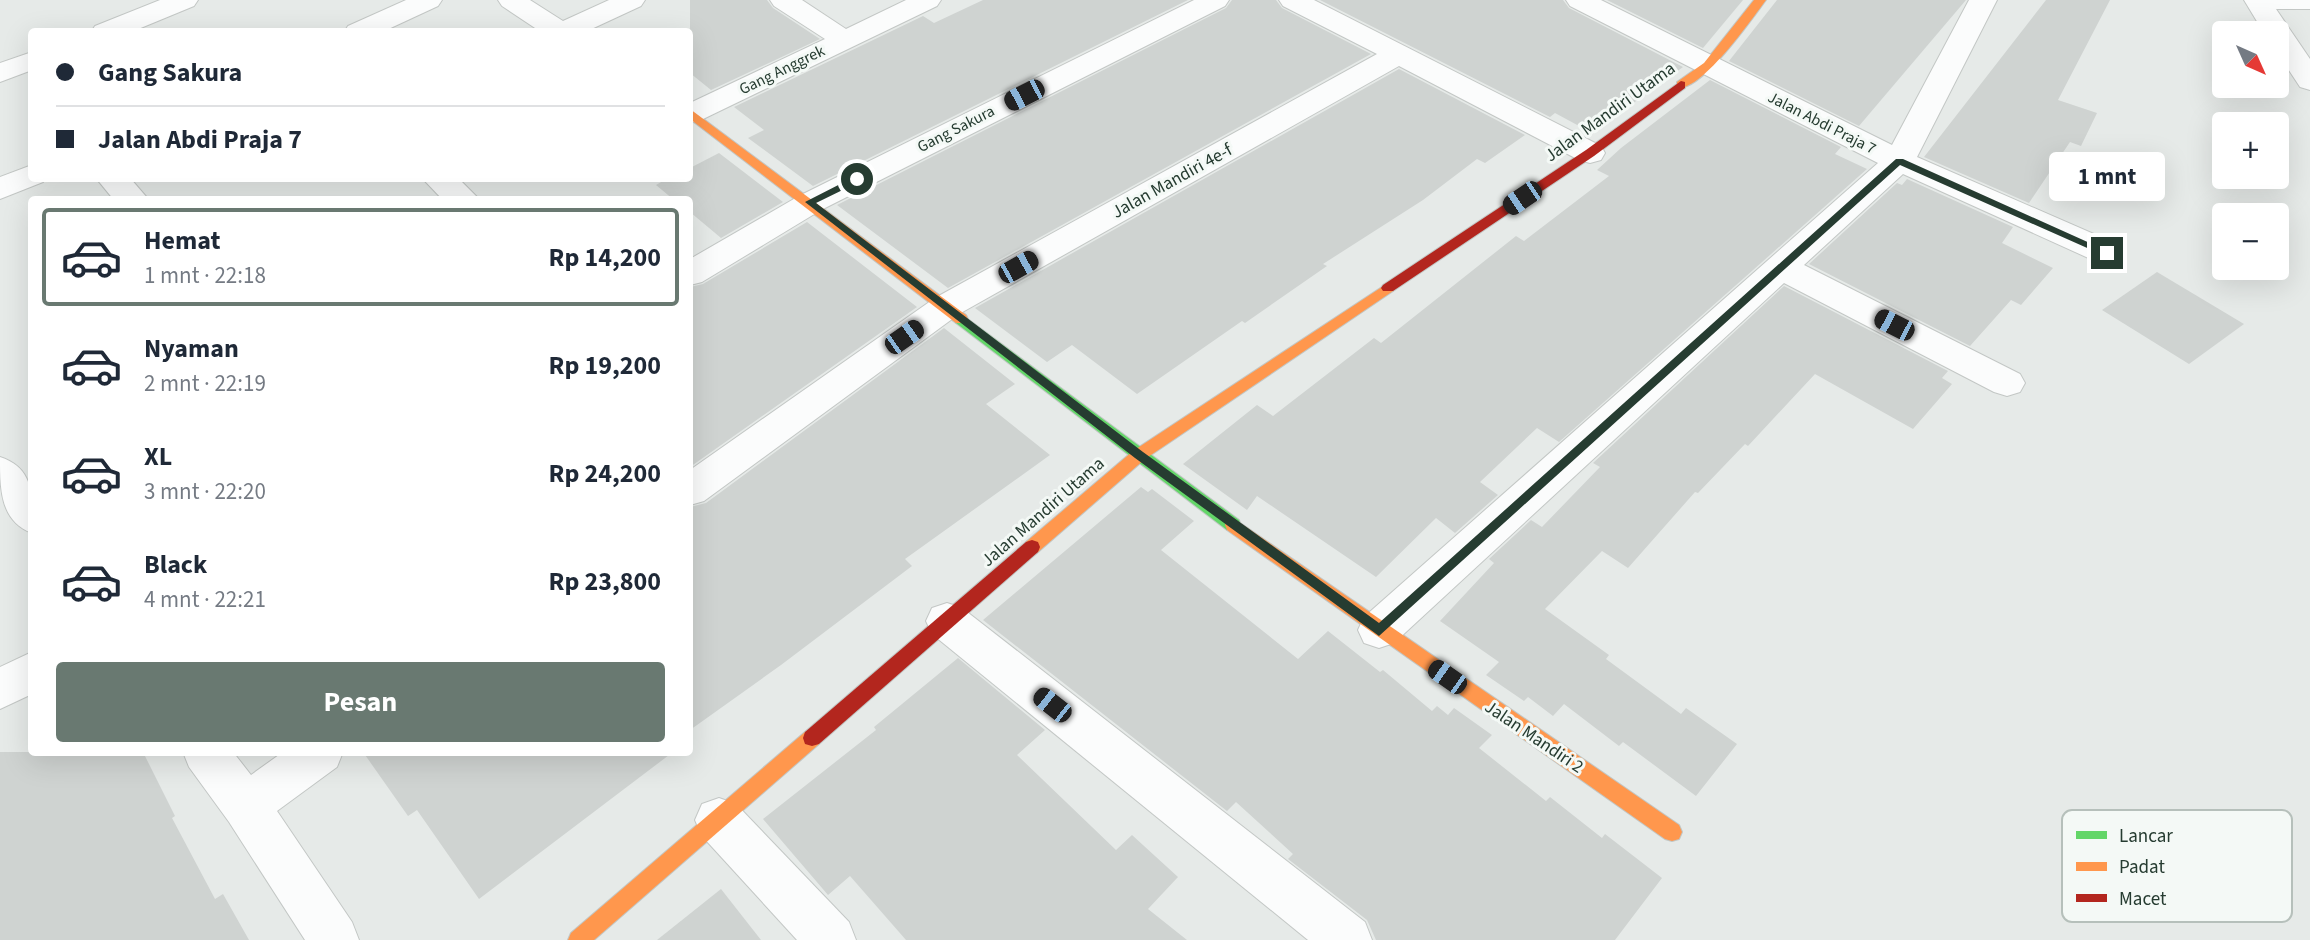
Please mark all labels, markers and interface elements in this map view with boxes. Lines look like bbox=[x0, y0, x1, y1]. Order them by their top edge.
north arrow bbox=[2212, 21, 2289, 98]
map controls bbox=[2212, 21, 2289, 280]
street label: Gang Anggrek bbox=[735, 40, 829, 100]
text: Gang Sakura bbox=[98, 54, 242, 91]
street label: Jalan Mandiri Utama bbox=[1540, 56, 1680, 168]
car bbox=[1001, 76, 1048, 114]
street label: Jalan Abdi Praja 7 bbox=[1764, 86, 1880, 160]
street label: Gang Sakura bbox=[913, 100, 999, 158]
button: + bbox=[2212, 112, 2289, 189]
text: Jalan Abdi Praja 7 bbox=[98, 121, 302, 158]
street label: Jalan Mandiri 4e-f bbox=[1107, 137, 1237, 225]
callout: 1 mnt bbox=[2049, 152, 2165, 201]
text: 1 mnt bbox=[2078, 160, 2136, 193]
route start bbox=[841, 163, 873, 195]
car bbox=[1499, 178, 1546, 218]
button: − bbox=[2212, 203, 2289, 280]
text: Hemat bbox=[144, 222, 220, 259]
icon: car bbox=[60, 226, 123, 289]
route end bbox=[2091, 237, 2123, 269]
text: Rp 14,200 bbox=[549, 239, 661, 276]
car bbox=[995, 248, 1042, 286]
text: 1 mnt · 22:18 bbox=[144, 259, 266, 292]
car bbox=[1871, 306, 1918, 344]
car bbox=[881, 316, 928, 358]
text: Nyaman bbox=[144, 330, 239, 367]
icon: car bbox=[60, 334, 123, 397]
text: Rp 19,200 bbox=[549, 347, 661, 384]
text: 2 mnt · 22:19 bbox=[144, 367, 266, 400]
text: XL bbox=[144, 438, 172, 475]
icon: car bbox=[60, 442, 123, 505]
street label: Jalan Mandiri Utama bbox=[976, 451, 1110, 573]
text: Rp 24,200 bbox=[549, 455, 661, 492]
text: 3 mnt · 22:20 bbox=[144, 475, 266, 508]
text: Black bbox=[144, 546, 207, 583]
icon: car bbox=[60, 550, 123, 613]
text: Rp 23,800 bbox=[549, 563, 661, 600]
text: 4 mnt · 22:21 bbox=[144, 583, 266, 616]
car bbox=[1424, 656, 1471, 698]
button: Pesan bbox=[56, 662, 665, 742]
car bbox=[1029, 684, 1076, 726]
street label: Jalan Mandiri 2 bbox=[1480, 695, 1588, 779]
legend bbox=[2062, 810, 2292, 922]
text: Lancar bbox=[2119, 823, 2173, 850]
text: Padat bbox=[2119, 854, 2165, 881]
text: Macet bbox=[2119, 886, 2167, 913]

